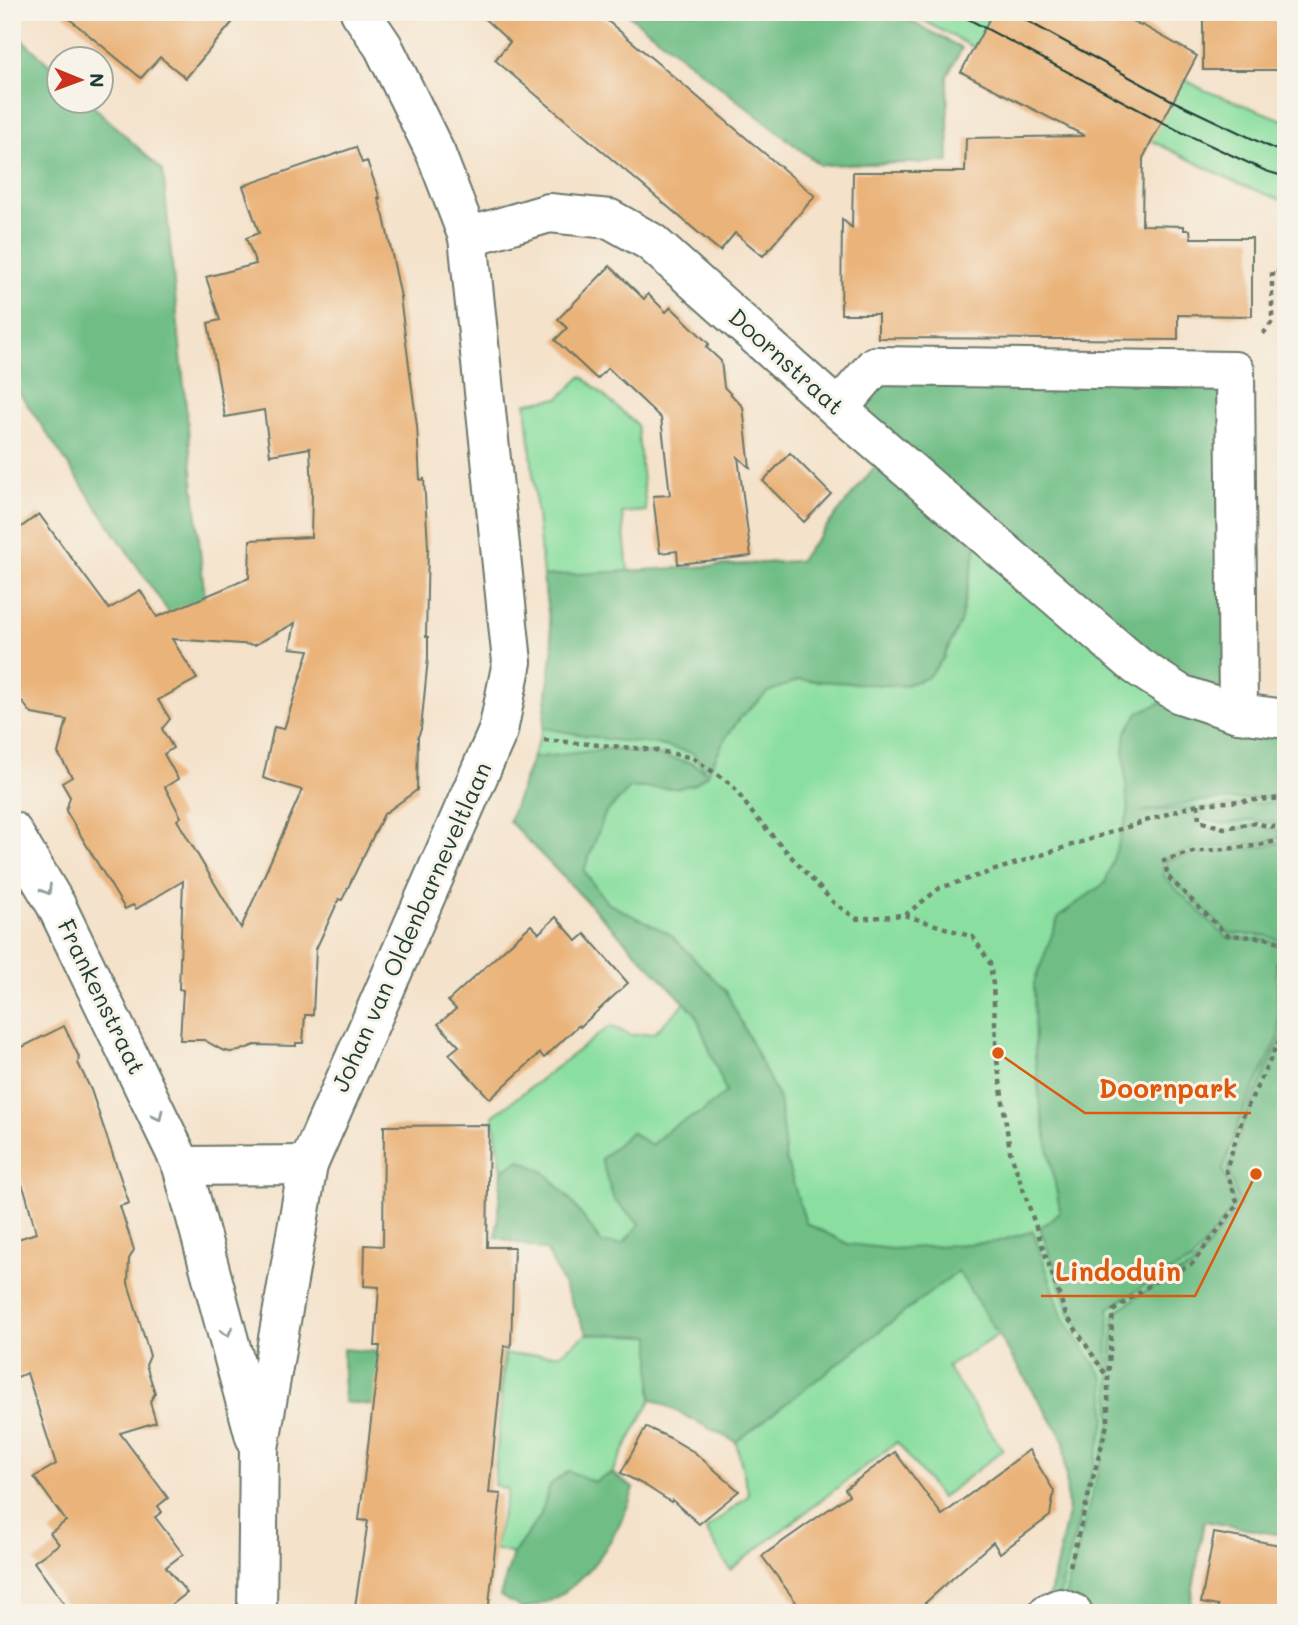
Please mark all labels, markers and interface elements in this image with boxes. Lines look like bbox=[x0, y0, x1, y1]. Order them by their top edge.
north arrow bbox=[46, 46, 116, 116]
text: N bbox=[85, 73, 110, 88]
street label: Doornstraat bbox=[723, 301, 851, 421]
street label: Johan van Oldenbarneveltlaan bbox=[324, 757, 498, 1096]
one-way arrow bbox=[39, 882, 52, 895]
street label: Frankenstraat bbox=[51, 913, 153, 1079]
callout: Doornpark bbox=[1085, 1066, 1251, 1113]
text: Doornpark bbox=[1099, 1071, 1237, 1105]
one-way arrow bbox=[150, 1109, 164, 1121]
callout: Lindoduin bbox=[1041, 1249, 1195, 1296]
text: Lindoduin bbox=[1055, 1254, 1181, 1288]
one-way arrow bbox=[219, 1326, 233, 1338]

